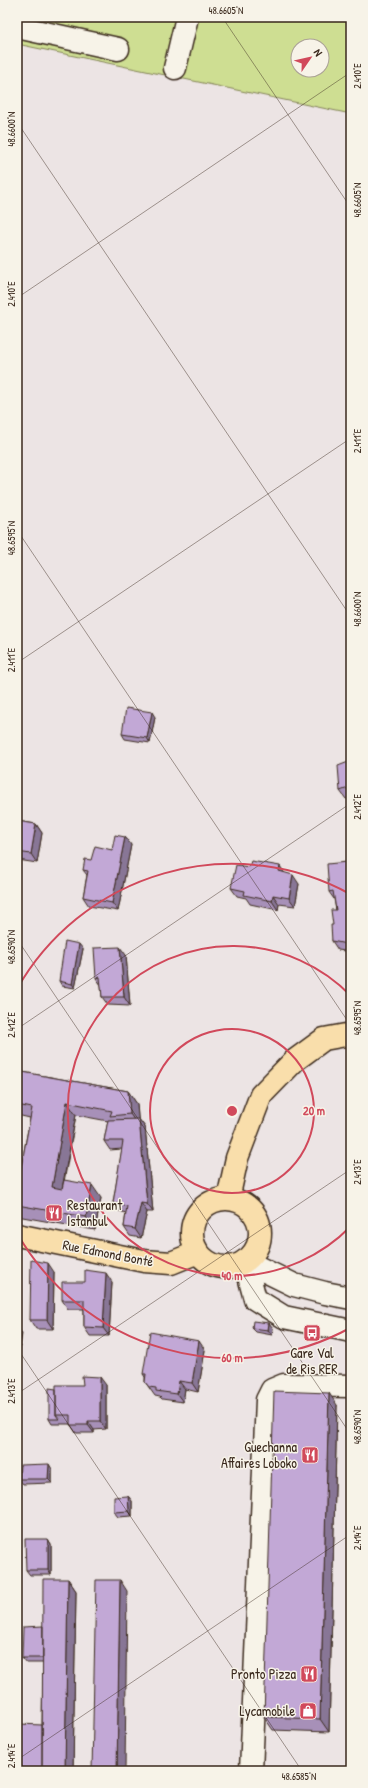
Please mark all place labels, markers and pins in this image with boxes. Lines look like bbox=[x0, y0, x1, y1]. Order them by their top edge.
centre of rings bbox=[225, 1104, 239, 1118]
place label: Restaurant Istanbul bbox=[67, 1195, 122, 1230]
restaurant icon: Restaurant Istanbul bbox=[44, 1203, 64, 1223]
bus stop icon: Gare Val de Ris RER bbox=[302, 1323, 322, 1343]
place label: Gare Val de Ris RER bbox=[286, 1343, 338, 1378]
place label: Guechanna Affaires Loboko bbox=[221, 1437, 298, 1472]
restaurant icon: Guechanna Affaires Loboko bbox=[300, 1445, 320, 1465]
place label: Pronto Pizza bbox=[231, 1664, 297, 1683]
restaurant icon: Pronto Pizza bbox=[299, 1664, 319, 1684]
place label: Lycamobile bbox=[240, 1701, 295, 1721]
shop icon: Lycamobile bbox=[298, 1701, 318, 1721]

